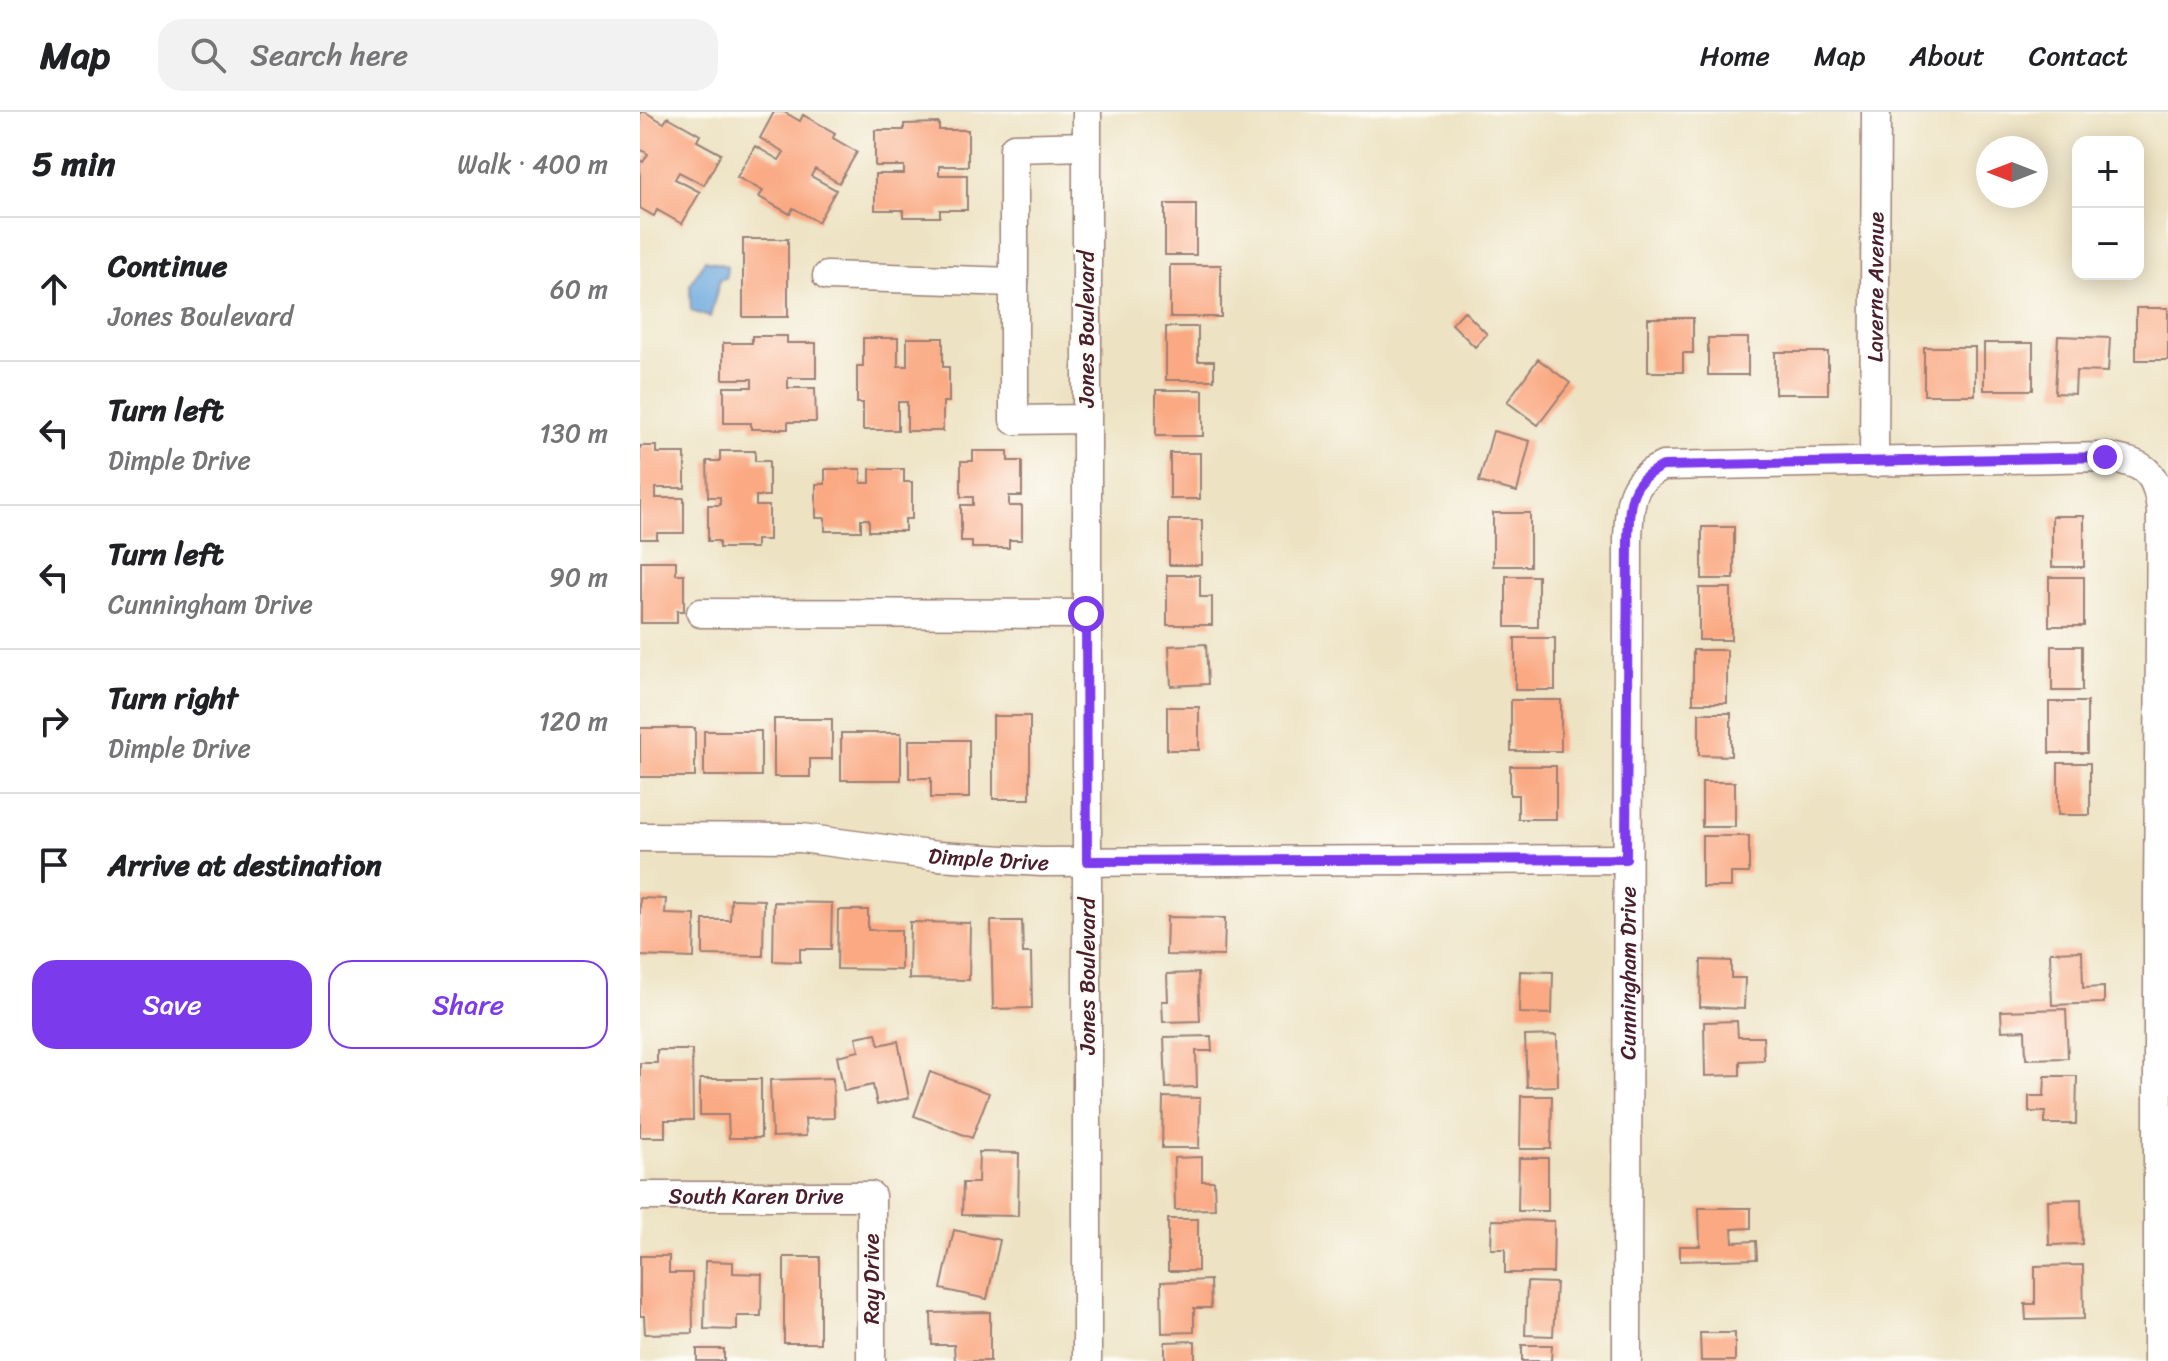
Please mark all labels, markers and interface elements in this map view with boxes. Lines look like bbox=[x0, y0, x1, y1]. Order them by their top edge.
search box bbox=[158, 19, 718, 91]
text: Map bbox=[40, 22, 110, 89]
text: Search here bbox=[250, 28, 408, 82]
text: Home bbox=[1700, 31, 1770, 80]
text: Map bbox=[1814, 31, 1865, 80]
text: About bbox=[1909, 31, 1985, 80]
text: Contact bbox=[2029, 31, 2128, 80]
icon: search bbox=[186, 33, 230, 77]
text: 5 min bbox=[32, 134, 115, 194]
north arrow bbox=[1976, 136, 2048, 208]
map controls bbox=[2072, 136, 2144, 280]
button: + bbox=[2072, 136, 2144, 208]
text: Walk · 400 m bbox=[457, 141, 608, 187]
button: − bbox=[2072, 208, 2144, 280]
street label: Laverne Avenue bbox=[1855, 211, 1895, 362]
text: Continue bbox=[108, 239, 227, 293]
street label: Jones Boulevard bbox=[1067, 249, 1106, 408]
text: 60 m bbox=[550, 266, 608, 312]
icon: ahead bbox=[32, 267, 76, 311]
text: Jones Boulevard bbox=[108, 293, 293, 339]
text: Turn left bbox=[108, 383, 224, 437]
text: 130 m bbox=[539, 410, 608, 456]
icon: left bbox=[32, 411, 76, 455]
text: Dimple Drive bbox=[108, 437, 251, 483]
route end bbox=[2087, 439, 2123, 475]
text: Turn left bbox=[108, 527, 224, 581]
text: 90 m bbox=[549, 554, 608, 600]
icon: left bbox=[32, 555, 76, 599]
text: Cunningham Drive bbox=[108, 581, 313, 627]
route start bbox=[1068, 596, 1104, 632]
text: Turn right bbox=[108, 671, 238, 725]
text: 120 m bbox=[539, 698, 608, 744]
icon: right bbox=[32, 699, 76, 743]
text: Dimple Drive bbox=[108, 725, 251, 771]
street label: Dimple Drive bbox=[926, 836, 1049, 882]
text: Arrive at destination bbox=[108, 838, 382, 892]
icon: arrive bbox=[32, 843, 76, 887]
street label: Cunningham Drive bbox=[1608, 886, 1647, 1060]
street label: Jones Boulevard bbox=[1068, 896, 1107, 1055]
button: Save bbox=[32, 960, 312, 1049]
button: Share bbox=[328, 960, 608, 1049]
street label: South Karen Drive bbox=[668, 1177, 844, 1216]
street label: Ray Drive bbox=[852, 1233, 891, 1324]

